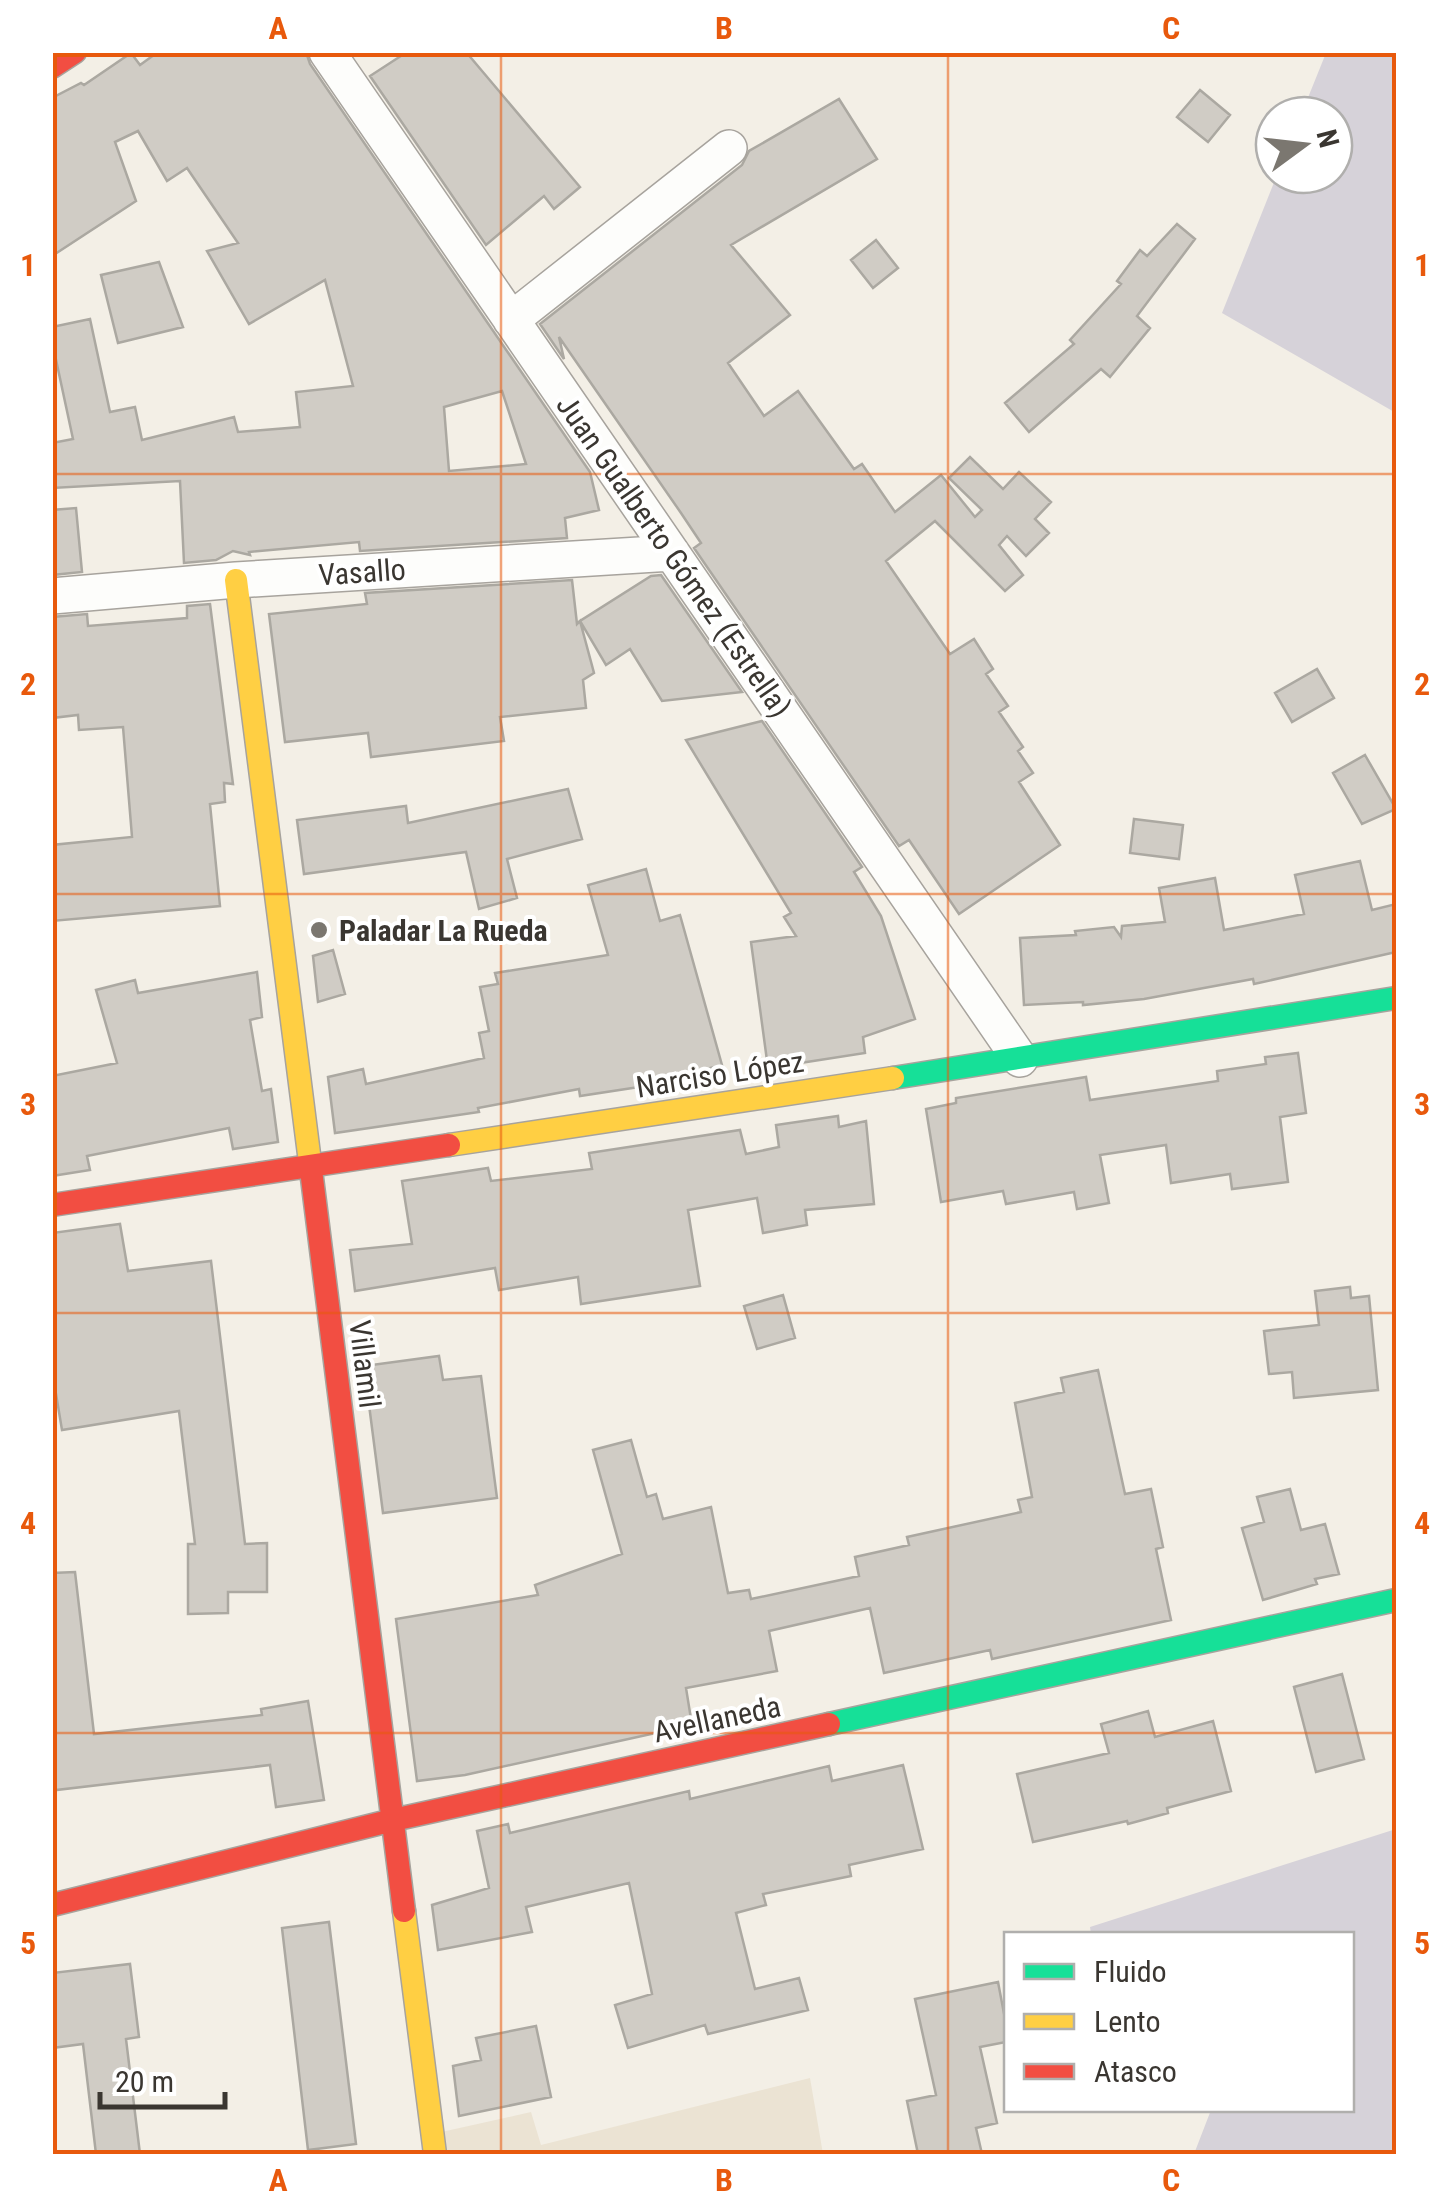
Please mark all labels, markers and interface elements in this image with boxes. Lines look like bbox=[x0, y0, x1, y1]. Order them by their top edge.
text: A bbox=[268, 9, 288, 47]
text: B bbox=[715, 9, 733, 47]
text: C bbox=[1162, 9, 1180, 47]
north arrow bbox=[1254, 95, 1354, 195]
text: N bbox=[1310, 126, 1346, 151]
text: 1 bbox=[20, 246, 36, 284]
text: 1 bbox=[1414, 246, 1430, 284]
street label: Juan Gualberto Gómez (Estrella) bbox=[549, 388, 799, 724]
street label: Vasallo bbox=[317, 551, 407, 593]
text: 2 bbox=[20, 665, 36, 703]
text: 2 bbox=[1414, 665, 1430, 703]
place label: Paladar La Rueda bbox=[339, 913, 548, 948]
marker: Paladar La Rueda bbox=[308, 919, 330, 941]
street label: Narciso López bbox=[634, 1043, 806, 1105]
text: 3 bbox=[20, 1085, 36, 1123]
text: 3 bbox=[1414, 1085, 1430, 1123]
street label: Villamil bbox=[342, 1318, 388, 1410]
text: 4 bbox=[20, 1504, 36, 1542]
text: 4 bbox=[1414, 1504, 1430, 1542]
street label: Avellaneda bbox=[650, 1688, 784, 1750]
text: 5 bbox=[20, 1924, 36, 1962]
text: 5 bbox=[1414, 1924, 1430, 1962]
legend bbox=[1004, 1932, 1354, 2112]
text: Fluido bbox=[1094, 1954, 1167, 1989]
text: Lento bbox=[1094, 2004, 1161, 2039]
scale bar bbox=[100, 2047, 225, 2109]
text: Atasco bbox=[1094, 2054, 1177, 2089]
text: 20 m bbox=[115, 2064, 174, 2099]
text: A bbox=[268, 2161, 288, 2199]
text: B bbox=[715, 2161, 733, 2199]
text: C bbox=[1162, 2161, 1180, 2199]

